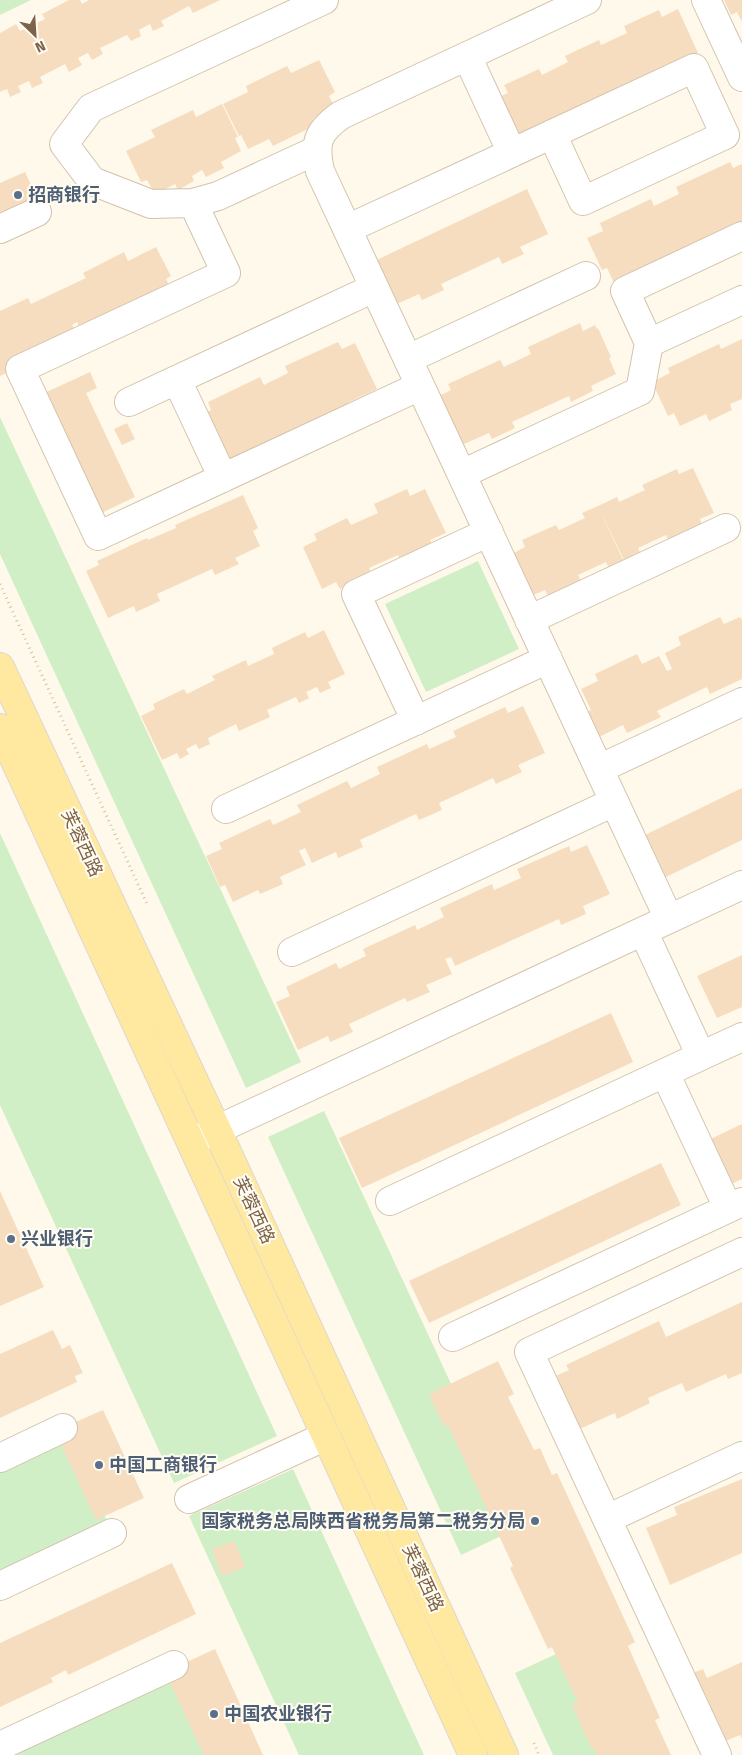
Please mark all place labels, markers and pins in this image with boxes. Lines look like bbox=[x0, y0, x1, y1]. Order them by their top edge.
place label: 招商银行 bbox=[28, 184, 100, 206]
marker: 招商银行 bbox=[12, 189, 24, 201]
place label: 兴业银行 bbox=[21, 1228, 93, 1250]
marker: 兴业银行 bbox=[5, 1233, 17, 1245]
place label: 中国工商银行 bbox=[109, 1454, 217, 1476]
marker: 中国工商银行 bbox=[93, 1459, 105, 1471]
place label: 国家税务总局陕西省税务局第二税务分局 bbox=[201, 1510, 525, 1532]
marker: 国家税务总局陕西省税务局第二税务分局 bbox=[529, 1515, 541, 1527]
place label: 中国农业银行 bbox=[224, 1703, 332, 1725]
marker: 中国农业银行 bbox=[208, 1708, 220, 1720]

